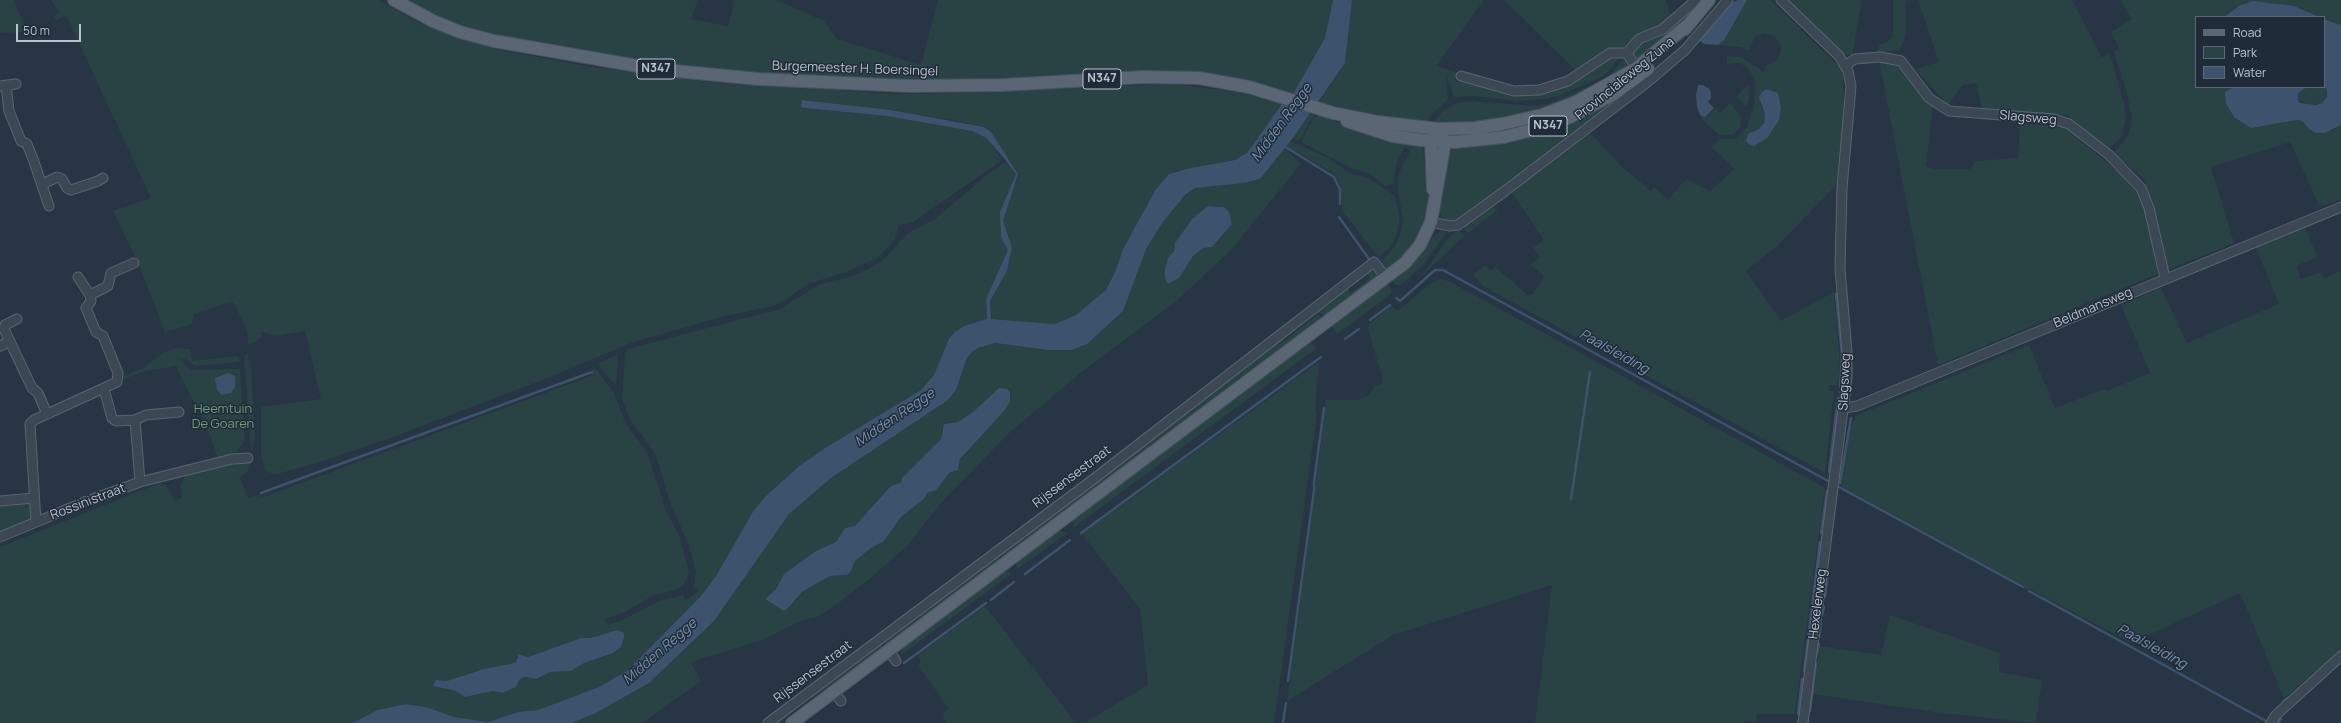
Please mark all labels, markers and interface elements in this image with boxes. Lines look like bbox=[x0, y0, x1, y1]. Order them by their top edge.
scale bar bbox=[18, 16, 83, 42]
legend bbox=[2195, 16, 2325, 88]
text: 50 m bbox=[23, 22, 50, 39]
text: Road bbox=[2233, 24, 2261, 41]
street label: Provincialeweg Zuna bbox=[1572, 34, 1678, 124]
text: Park bbox=[2233, 44, 2257, 61]
street label: Burgemeester H. Boersingel bbox=[772, 58, 938, 80]
road number: N347 bbox=[637, 59, 675, 79]
text: Water bbox=[2233, 64, 2266, 81]
road number: N347 bbox=[1083, 69, 1121, 89]
water label: Midden Regge bbox=[1248, 81, 1316, 165]
street label: Slagsweg bbox=[1999, 108, 2057, 128]
road number: N347 bbox=[1529, 116, 1567, 136]
street label: Beldmansweg bbox=[2051, 284, 2135, 332]
water label: Paalsleiding bbox=[1576, 326, 1652, 378]
street label: Slagsweg bbox=[1836, 353, 1854, 411]
water label: Midden Regge bbox=[852, 385, 938, 451]
park label: Heemtuin De Goaren bbox=[192, 401, 254, 432]
street label: Rijssensestraat bbox=[1030, 443, 1114, 511]
street label: Rossinistraat bbox=[48, 480, 128, 524]
street label: Hexelerweg bbox=[1806, 568, 1830, 640]
water label: Midden Regge bbox=[620, 615, 700, 689]
water label: Paalsleiding bbox=[2114, 621, 2190, 673]
street label: Rijssensestraat bbox=[771, 638, 855, 706]

